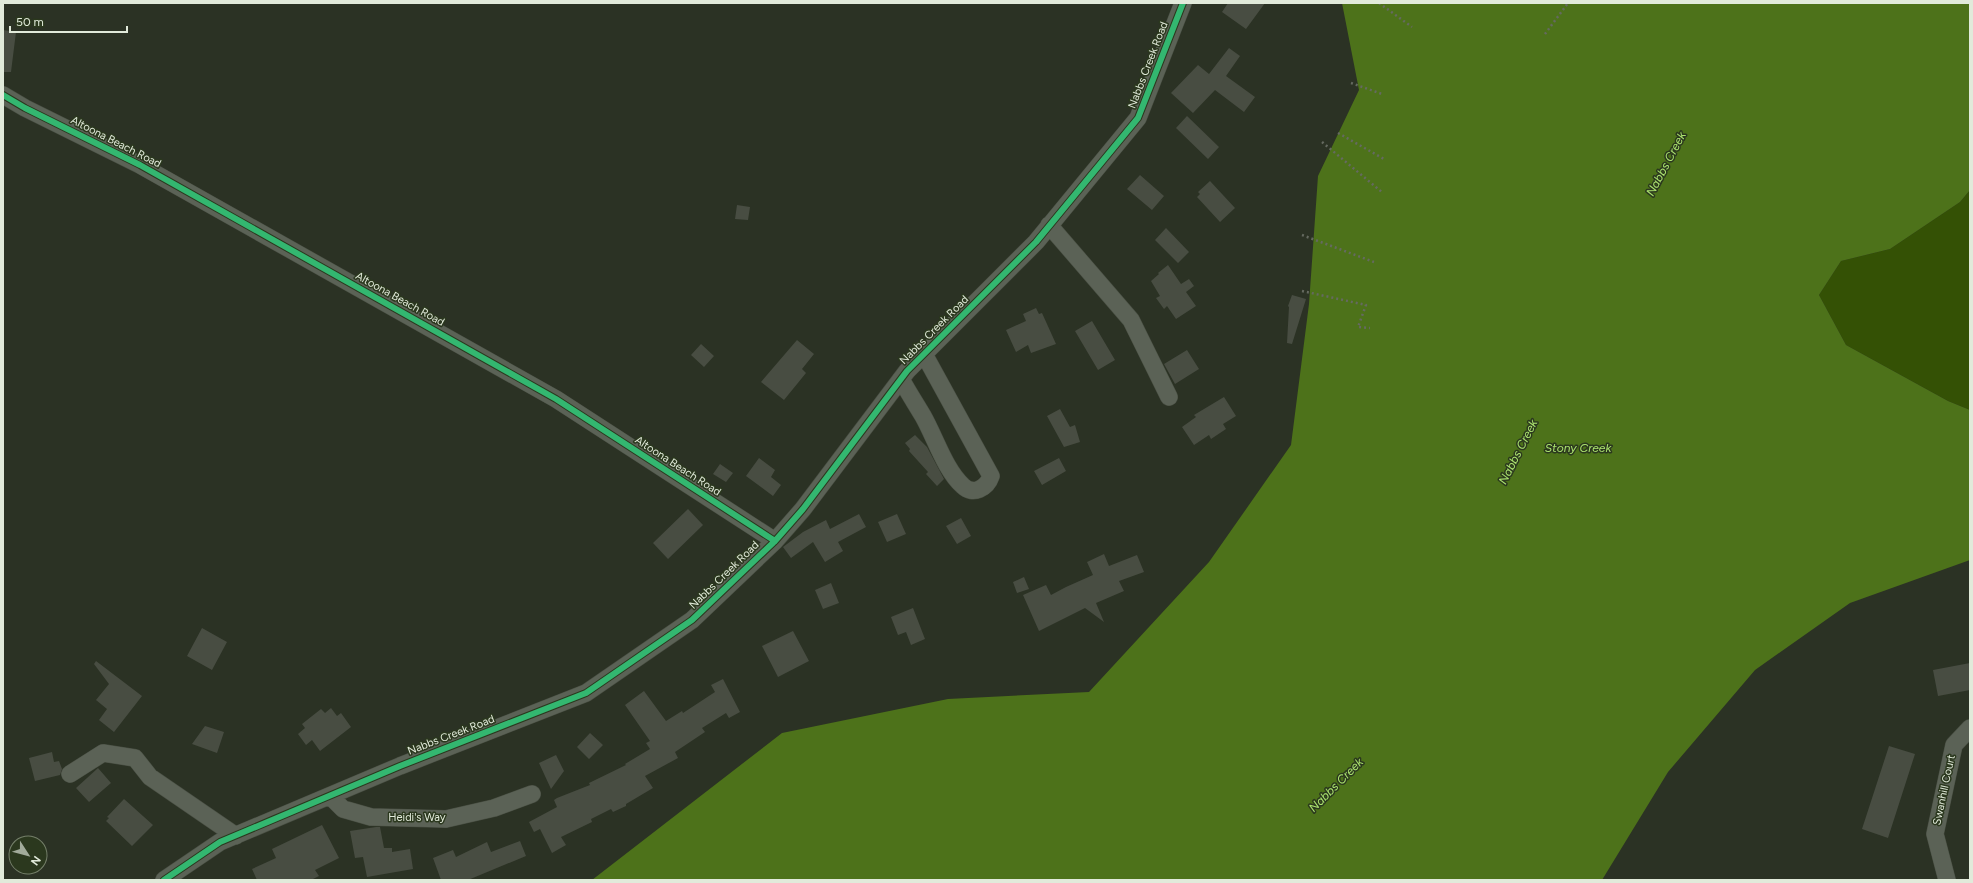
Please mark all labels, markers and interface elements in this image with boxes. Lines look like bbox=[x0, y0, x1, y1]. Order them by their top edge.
scale bar bbox=[10, 8, 127, 34]
text: 50 m bbox=[16, 15, 44, 29]
street label: Nabbs Creek Road bbox=[1125, 20, 1171, 110]
street label: Altoona Beach Road bbox=[69, 114, 163, 170]
water label: Nabbs Creek bbox=[1643, 128, 1689, 199]
street label: Altoona Beach Road bbox=[353, 269, 447, 329]
street label: Nabbs Creek Road bbox=[897, 293, 971, 367]
water label: Nabbs Creek bbox=[1496, 416, 1541, 487]
street label: Altoona Beach Road bbox=[633, 433, 723, 499]
water label: Stony Creek bbox=[1545, 441, 1612, 455]
street label: Nabbs Creek Road bbox=[686, 538, 762, 612]
street label: Nabbs Creek Road bbox=[406, 712, 496, 758]
water label: Nabbs Creek bbox=[1306, 754, 1367, 815]
street label: Swanhill Court bbox=[1930, 754, 1958, 826]
street label: Heidi's Way bbox=[388, 811, 446, 824]
north arrow bbox=[8, 835, 48, 875]
text: N bbox=[28, 853, 43, 868]

